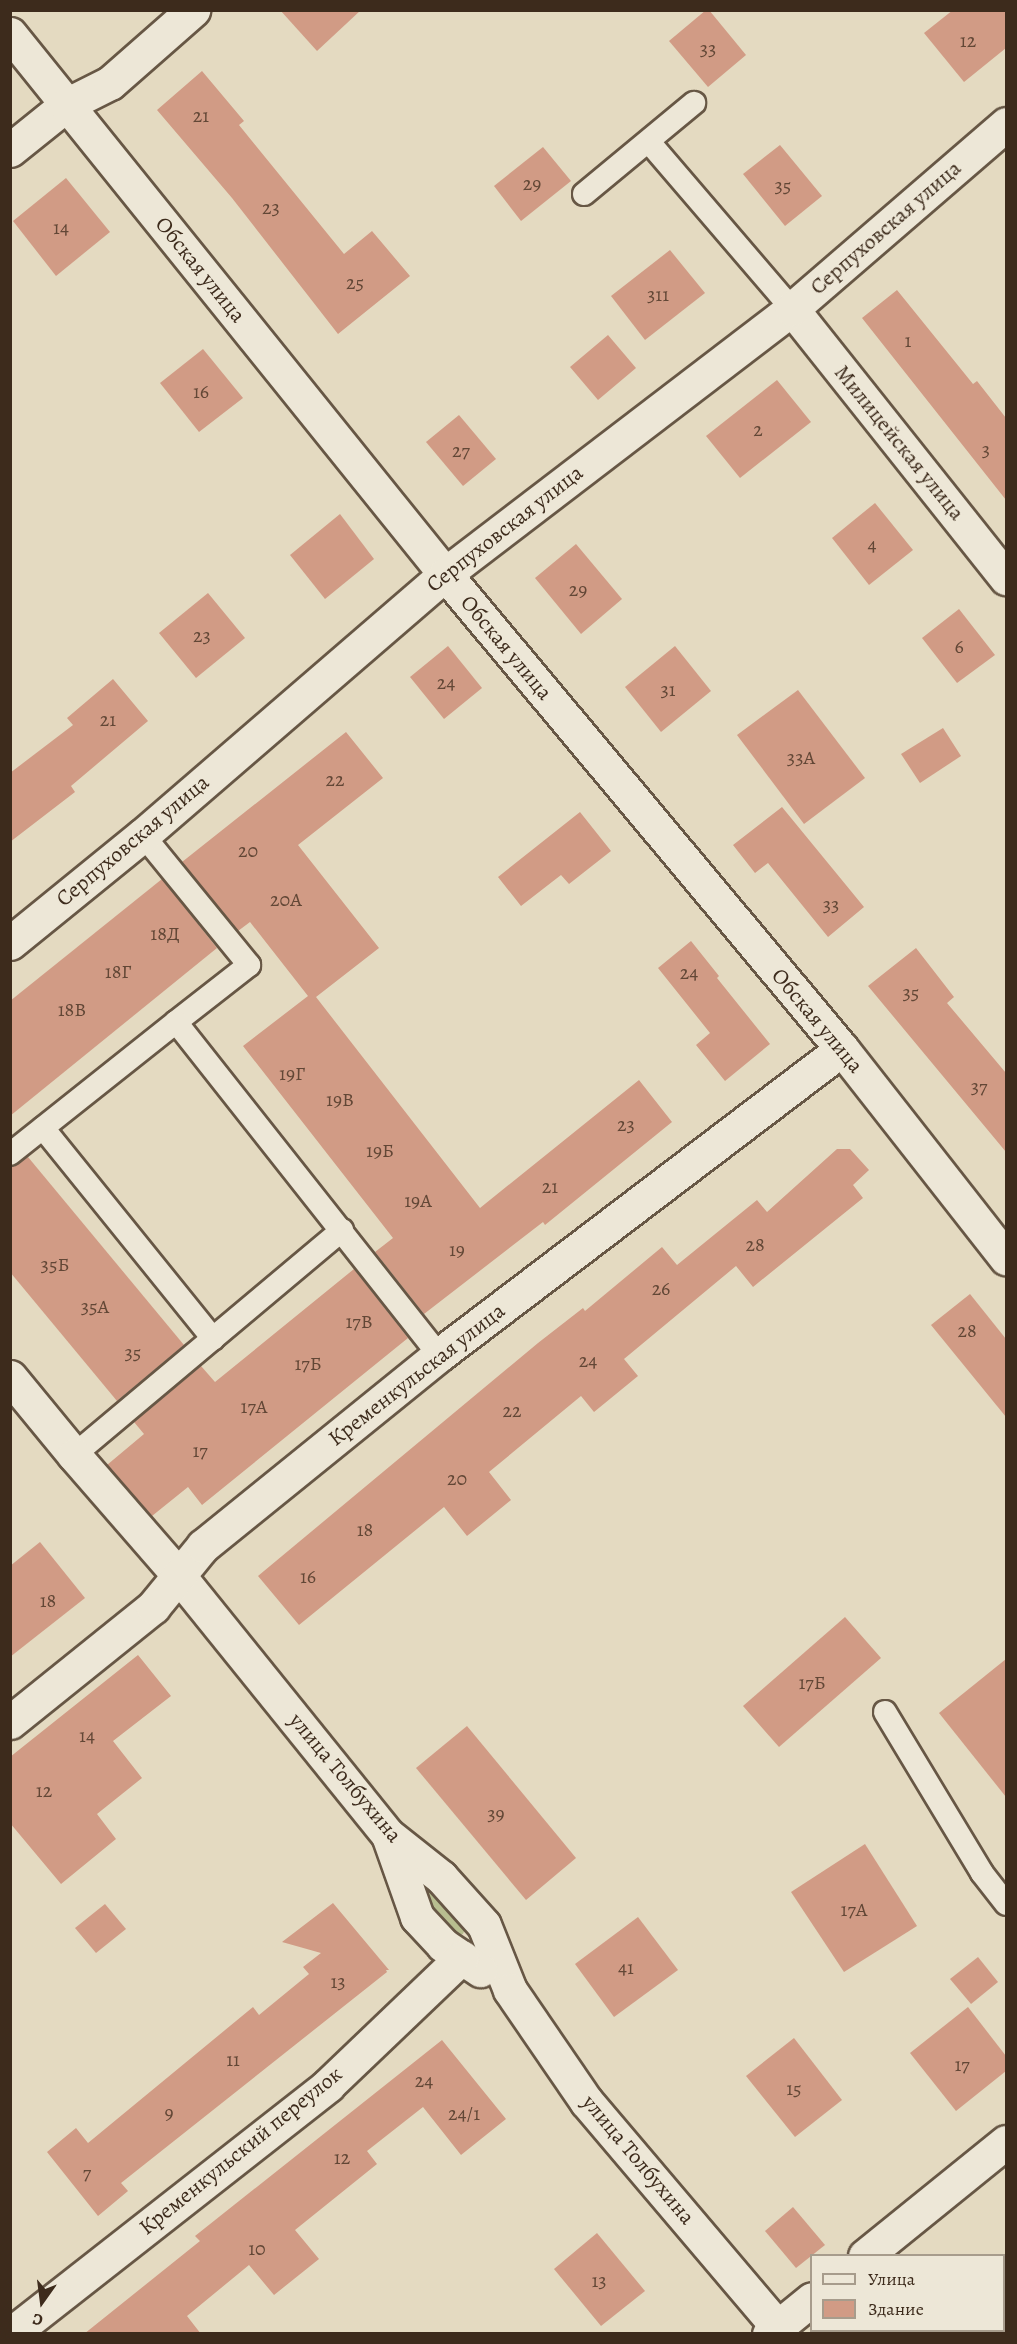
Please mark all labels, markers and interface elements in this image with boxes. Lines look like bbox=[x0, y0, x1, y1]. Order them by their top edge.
house number: 12 bbox=[960, 28, 976, 52]
house number: 33 bbox=[700, 36, 716, 60]
house number: 21 bbox=[193, 103, 209, 127]
street label: Серпуховская улица bbox=[805, 155, 967, 301]
house number: 29 bbox=[523, 171, 541, 195]
house number: 35 bbox=[775, 173, 791, 197]
house number: 23 bbox=[262, 195, 280, 219]
street label: Обская улица bbox=[149, 212, 251, 328]
house number: 14 bbox=[53, 215, 69, 239]
house number: 25 bbox=[346, 270, 364, 294]
house number: 311 bbox=[647, 282, 669, 306]
house number: 1 bbox=[905, 328, 911, 352]
street label: Милицейская улица bbox=[828, 360, 970, 526]
house number: 16 bbox=[193, 379, 209, 403]
house number: 2 bbox=[753, 417, 763, 441]
house number: 3 bbox=[982, 437, 990, 461]
house number: 27 bbox=[452, 438, 470, 462]
street label: Серпуховская улица bbox=[422, 460, 588, 598]
house number: 4 bbox=[867, 532, 877, 556]
house number: 29 bbox=[569, 577, 587, 601]
street label: Обская улица bbox=[455, 590, 557, 706]
house number: 23 bbox=[193, 623, 211, 647]
house number: 6 bbox=[954, 634, 964, 658]
house number: 24 bbox=[437, 670, 455, 694]
house number: 31 bbox=[660, 677, 676, 701]
house number: 21 bbox=[100, 707, 116, 731]
house number: 33А bbox=[787, 745, 815, 769]
house number: 22 bbox=[326, 767, 344, 791]
street label: Серпуховская улица bbox=[51, 769, 215, 913]
house number: 20 bbox=[238, 838, 258, 862]
house number: 20А bbox=[270, 887, 302, 911]
house number: 33 bbox=[823, 892, 839, 916]
house number: 18Д bbox=[150, 921, 180, 945]
house number: 18Г bbox=[105, 959, 131, 983]
house number: 24 bbox=[680, 960, 698, 984]
street label: Обская улица bbox=[766, 963, 868, 1079]
house number: 35 bbox=[903, 980, 919, 1004]
house number: 18В bbox=[58, 997, 86, 1021]
house number: 19Г bbox=[279, 1061, 305, 1085]
house number: 37 bbox=[971, 1074, 987, 1098]
house number: 19В bbox=[326, 1087, 354, 1111]
house number: 23 bbox=[617, 1112, 635, 1136]
house number: 19Б bbox=[366, 1138, 394, 1162]
house number: 21 bbox=[542, 1174, 558, 1198]
house number: 19А bbox=[404, 1188, 432, 1212]
house number: 28 bbox=[745, 1232, 765, 1256]
house number: 19 bbox=[449, 1237, 465, 1261]
house number: 35Б bbox=[41, 1252, 69, 1276]
house number: 26 bbox=[652, 1276, 670, 1300]
house number: 35А bbox=[81, 1294, 109, 1318]
street label: Кременкульская улица bbox=[324, 1298, 510, 1452]
house number: 17В bbox=[345, 1309, 373, 1333]
house number: 28 bbox=[957, 1318, 977, 1342]
house number: 35 bbox=[125, 1340, 141, 1364]
house number: 24 bbox=[579, 1348, 597, 1372]
house number: 17Б bbox=[294, 1351, 322, 1375]
house number: 17А bbox=[241, 1394, 267, 1418]
house number: 22 bbox=[503, 1398, 521, 1422]
house number: 17 bbox=[192, 1438, 208, 1462]
house number: 20 bbox=[447, 1466, 467, 1490]
house number: 18 bbox=[357, 1517, 373, 1541]
house number: 16 bbox=[300, 1564, 316, 1588]
house number: 18 bbox=[40, 1588, 56, 1612]
house number: 17Б bbox=[798, 1670, 826, 1694]
street label: улица Толбухина bbox=[283, 1708, 407, 1848]
house number: 14 bbox=[79, 1723, 95, 1747]
house number: 12 bbox=[36, 1778, 52, 1802]
house number: 39 bbox=[487, 1801, 505, 1825]
house number: 17А bbox=[841, 1897, 867, 1921]
house number: 41 bbox=[618, 1955, 634, 1979]
house number: 13 bbox=[330, 1969, 346, 1993]
house number: 11 bbox=[226, 2047, 240, 2071]
house number: 17 bbox=[954, 2052, 970, 2076]
street label: Кременкульский переулок bbox=[134, 2061, 348, 2241]
house number: 24 bbox=[415, 2068, 433, 2092]
house number: 15 bbox=[786, 2076, 802, 2100]
street label: улица Толбухина bbox=[576, 2090, 700, 2230]
house number: 9 bbox=[164, 2100, 174, 2124]
house number: 24/1 bbox=[448, 2101, 480, 2125]
house number: 12 bbox=[334, 2145, 350, 2169]
house number: 7 bbox=[83, 2160, 91, 2184]
house number: 10 bbox=[248, 2236, 266, 2260]
legend bbox=[810, 2254, 1005, 2332]
text: Улица bbox=[868, 2267, 915, 2291]
house number: 13 bbox=[591, 2268, 607, 2292]
north arrow bbox=[12, 2272, 72, 2332]
text: Здание bbox=[868, 2297, 924, 2321]
text: С bbox=[30, 2308, 45, 2331]

